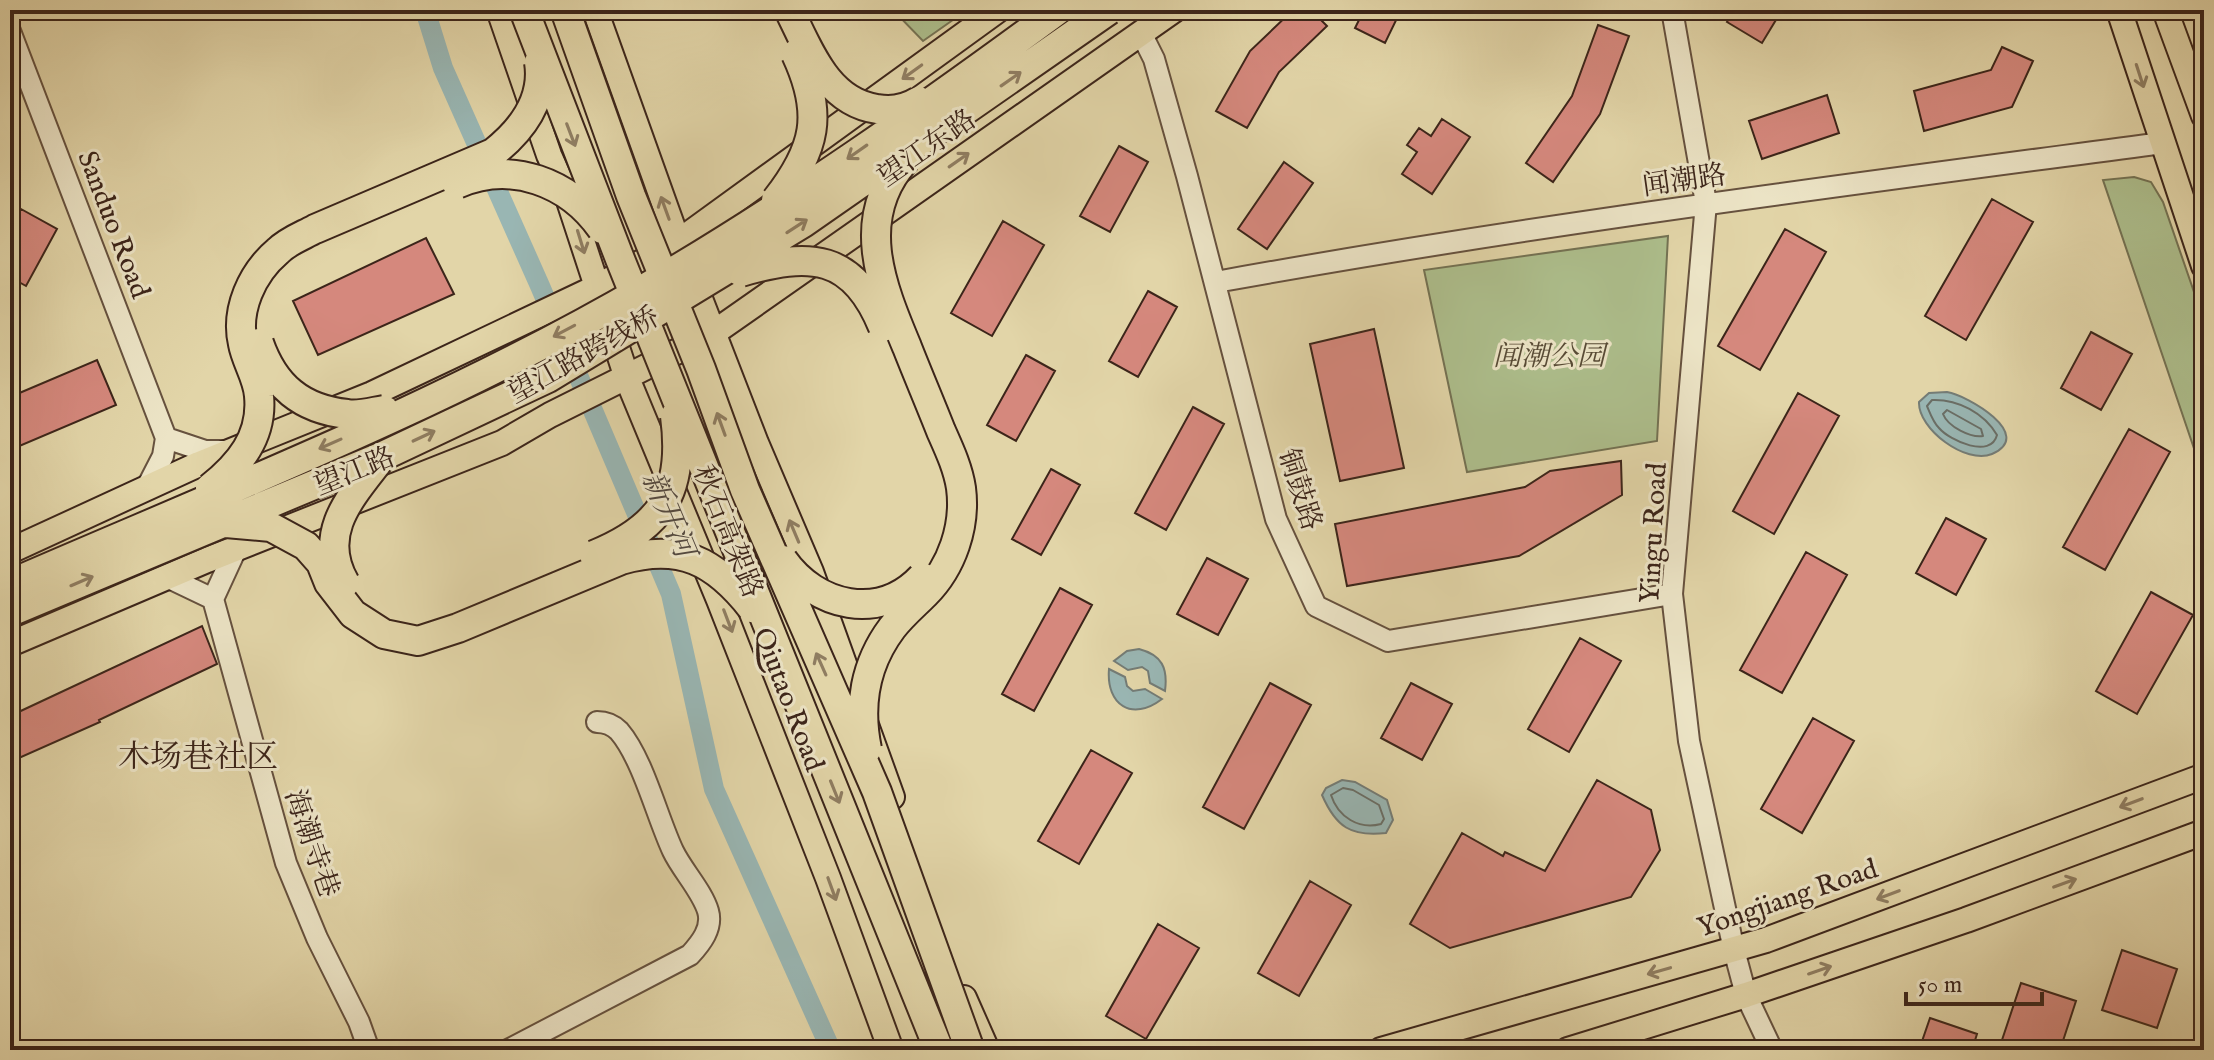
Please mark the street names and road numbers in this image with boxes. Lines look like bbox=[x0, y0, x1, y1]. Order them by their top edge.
street label: 望江东路 bbox=[872, 103, 983, 196]
street label: Sanduo Road bbox=[69, 146, 157, 304]
street label: 闻潮路 bbox=[1640, 158, 1728, 205]
street label: 望江路跨线桥 bbox=[502, 300, 666, 412]
street label: 望江路 bbox=[309, 440, 400, 504]
street label: 铜鼓路 bbox=[1269, 444, 1328, 535]
street label: 秋石高架路 bbox=[684, 460, 769, 603]
street label: Yingu Road bbox=[1633, 462, 1676, 604]
street label: Qiutao Road bbox=[744, 623, 831, 777]
street label: 海潮寺巷 bbox=[276, 785, 345, 902]
street label: Yongjiang Road bbox=[1693, 852, 1883, 947]

